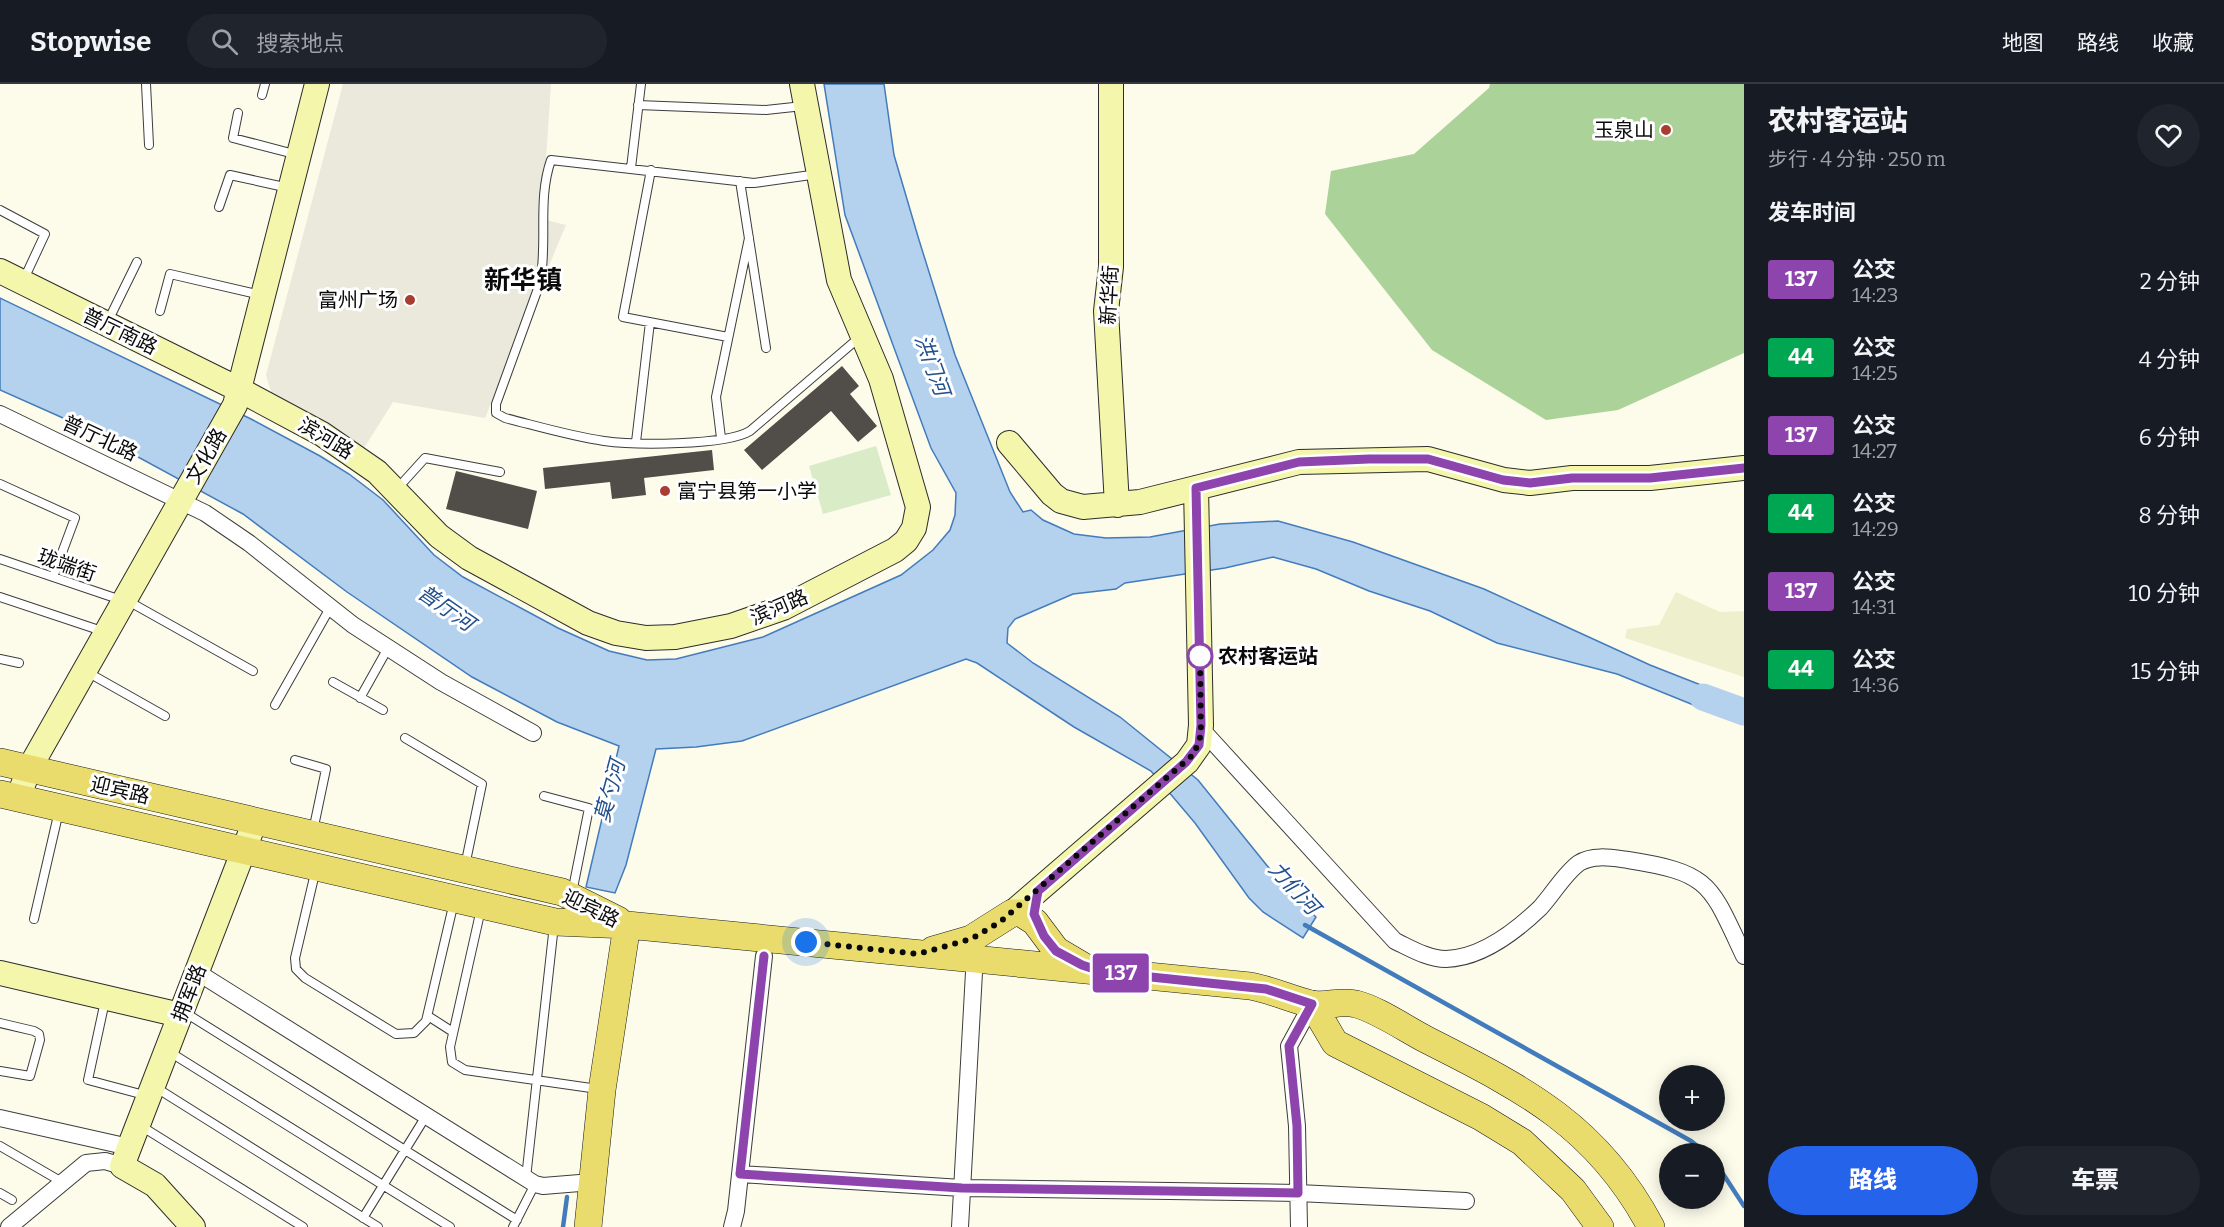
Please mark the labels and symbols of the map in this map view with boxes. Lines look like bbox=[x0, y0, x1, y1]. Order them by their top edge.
place label: 玉泉山 bbox=[1594, 118, 1654, 142]
marker: 玉泉山 bbox=[1659, 123, 1673, 137]
street label: 新华街 bbox=[1095, 264, 1123, 326]
district label: 新华镇 bbox=[484, 265, 562, 296]
place label: 富州广场 bbox=[318, 288, 398, 312]
marker: 富州广场 bbox=[403, 293, 417, 307]
street label: 普厅南路 bbox=[79, 303, 161, 359]
water label: 洪门河 bbox=[909, 331, 956, 403]
street label: 普厅北路 bbox=[59, 410, 141, 466]
street label: 滨河路 bbox=[294, 412, 358, 464]
street label: 文化路 bbox=[181, 424, 231, 488]
place label: 富宁县第一小学 bbox=[677, 479, 817, 503]
marker: 富宁县第一小学 bbox=[658, 484, 672, 498]
street label: 珑端街 bbox=[35, 544, 99, 586]
water label: 普厅河 bbox=[413, 579, 483, 639]
street label: 滨河路 bbox=[747, 584, 811, 630]
marker: 农村客运站 bbox=[1187, 643, 1213, 669]
place label: 农村客运站 bbox=[1218, 644, 1318, 668]
water label: 莫勺河 bbox=[589, 753, 632, 825]
street label: 迎宾路 bbox=[88, 772, 152, 808]
water label: 力们河 bbox=[1263, 856, 1328, 923]
street label: 迎宾路 bbox=[559, 884, 623, 932]
your location bbox=[791, 927, 821, 957]
line badge: 137 bbox=[1086, 954, 1156, 992]
street label: 拥军路 bbox=[167, 961, 211, 1025]

